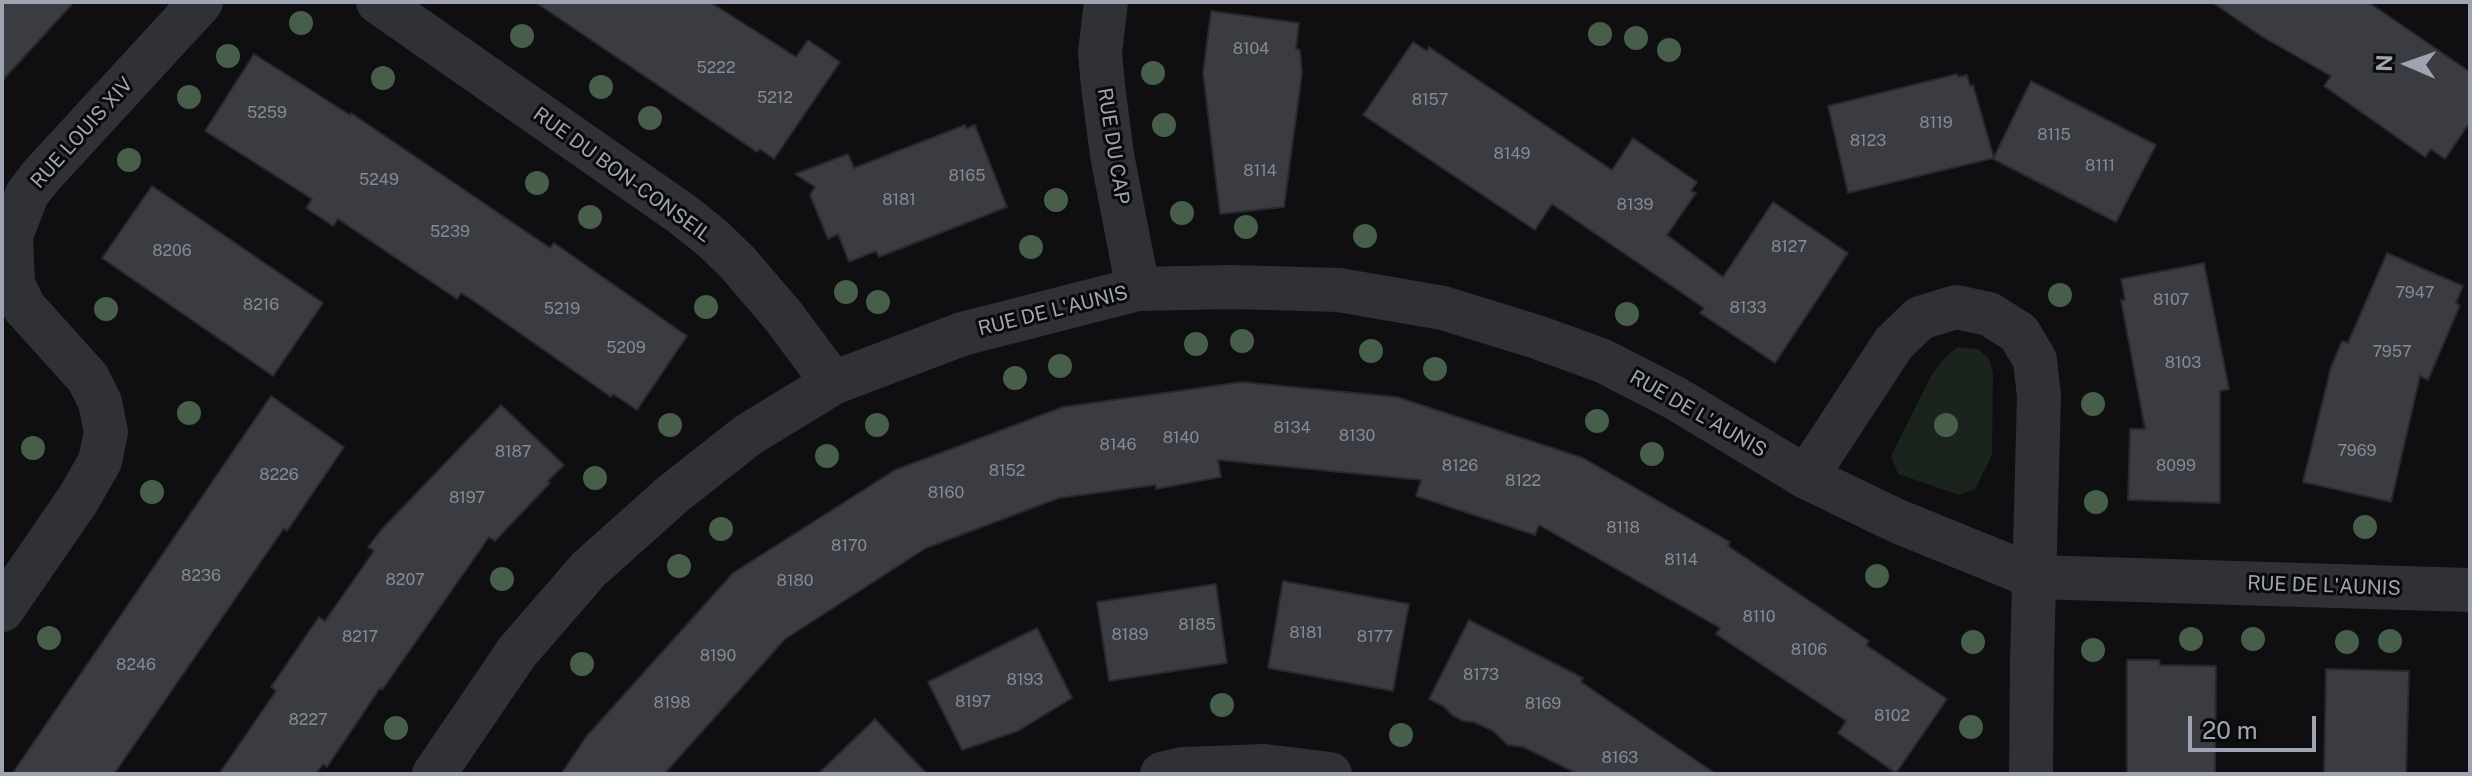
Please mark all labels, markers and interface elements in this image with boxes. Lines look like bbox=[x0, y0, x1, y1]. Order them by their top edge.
north arrow bbox=[2368, 24, 2448, 104]
house number: 8104 bbox=[1233, 39, 1269, 59]
text: N bbox=[2371, 54, 2397, 72]
house number: 5222 bbox=[697, 58, 735, 78]
street label: RUE LOUIS XIV bbox=[26, 73, 138, 193]
street label: RUE DU CAP bbox=[1092, 86, 1134, 206]
house number: 5212 bbox=[757, 88, 793, 108]
house number: 8157 bbox=[1412, 90, 1448, 110]
street label: RUE DU BON-CONSEIL bbox=[528, 102, 716, 248]
house number: 5259 bbox=[247, 103, 287, 123]
house number: 8119 bbox=[1919, 113, 1953, 133]
house number: 8115 bbox=[2037, 125, 2071, 145]
house number: 8123 bbox=[1850, 131, 1886, 151]
house number: 8149 bbox=[1494, 144, 1530, 164]
house number: 8111 bbox=[2085, 156, 2115, 176]
house number: 8114 bbox=[1243, 161, 1277, 181]
house number: 8165 bbox=[948, 166, 986, 186]
house number: 5249 bbox=[359, 170, 399, 190]
house number: 8181 bbox=[882, 190, 916, 210]
house number: 8139 bbox=[1617, 195, 1653, 215]
house number: 5239 bbox=[430, 222, 470, 242]
house number: 8127 bbox=[1771, 237, 1807, 257]
house number: 8206 bbox=[152, 241, 192, 261]
street label: RUE DE L'AUNIS bbox=[976, 281, 1130, 341]
house number: 7947 bbox=[2396, 283, 2434, 303]
house number: 8107 bbox=[2153, 290, 2189, 310]
house number: 8216 bbox=[243, 295, 279, 315]
house number: 8133 bbox=[1730, 298, 1766, 318]
house number: 5219 bbox=[544, 299, 580, 319]
house number: 5209 bbox=[606, 338, 646, 358]
house number: 7957 bbox=[2372, 342, 2412, 362]
house number: 8103 bbox=[2165, 353, 2201, 373]
street label: RUE DE L'AUNIS bbox=[1625, 365, 1771, 463]
house number: 8134 bbox=[1274, 418, 1310, 438]
house number: 8130 bbox=[1339, 426, 1375, 446]
house number: 8140 bbox=[1163, 428, 1199, 448]
house number: 8146 bbox=[1100, 435, 1136, 455]
house number: 7969 bbox=[2337, 441, 2377, 461]
house number: 8187 bbox=[495, 442, 531, 462]
house number: 8126 bbox=[1442, 456, 1478, 476]
house number: 8099 bbox=[2156, 456, 2196, 476]
house number: 8152 bbox=[989, 461, 1025, 481]
house number: 8226 bbox=[259, 465, 299, 485]
house number: 8122 bbox=[1505, 471, 1541, 491]
house number: 8160 bbox=[928, 483, 964, 503]
house number: 8197 bbox=[449, 488, 485, 508]
house number: 8118 bbox=[1606, 518, 1640, 538]
house number: 8170 bbox=[831, 536, 867, 556]
house number: 8114 bbox=[1664, 550, 1698, 570]
house number: 8236 bbox=[181, 566, 221, 586]
house number: 8207 bbox=[385, 570, 425, 590]
house number: 8180 bbox=[777, 571, 813, 591]
street label: RUE DE L'AUNIS bbox=[2247, 571, 2401, 601]
house number: 8110 bbox=[1742, 607, 1776, 627]
house number: 8185 bbox=[1178, 615, 1216, 635]
house number: 8181 bbox=[1289, 623, 1323, 643]
house number: 8189 bbox=[1111, 625, 1149, 645]
house number: 8217 bbox=[342, 627, 378, 647]
house number: 8177 bbox=[1357, 627, 1393, 647]
house number: 8106 bbox=[1791, 640, 1827, 660]
house number: 8190 bbox=[700, 646, 736, 666]
house number: 8246 bbox=[116, 655, 156, 675]
house number: 8173 bbox=[1463, 665, 1499, 685]
house number: 8193 bbox=[1007, 670, 1043, 690]
house number: 8197 bbox=[955, 692, 991, 712]
house number: 8198 bbox=[653, 693, 691, 713]
house number: 8169 bbox=[1525, 694, 1561, 714]
scale bar bbox=[2192, 700, 2320, 750]
house number: 8102 bbox=[1874, 706, 1910, 726]
house number: 8227 bbox=[288, 710, 328, 730]
text: 20 m bbox=[2202, 716, 2258, 744]
house number: 8163 bbox=[1602, 748, 1638, 768]

